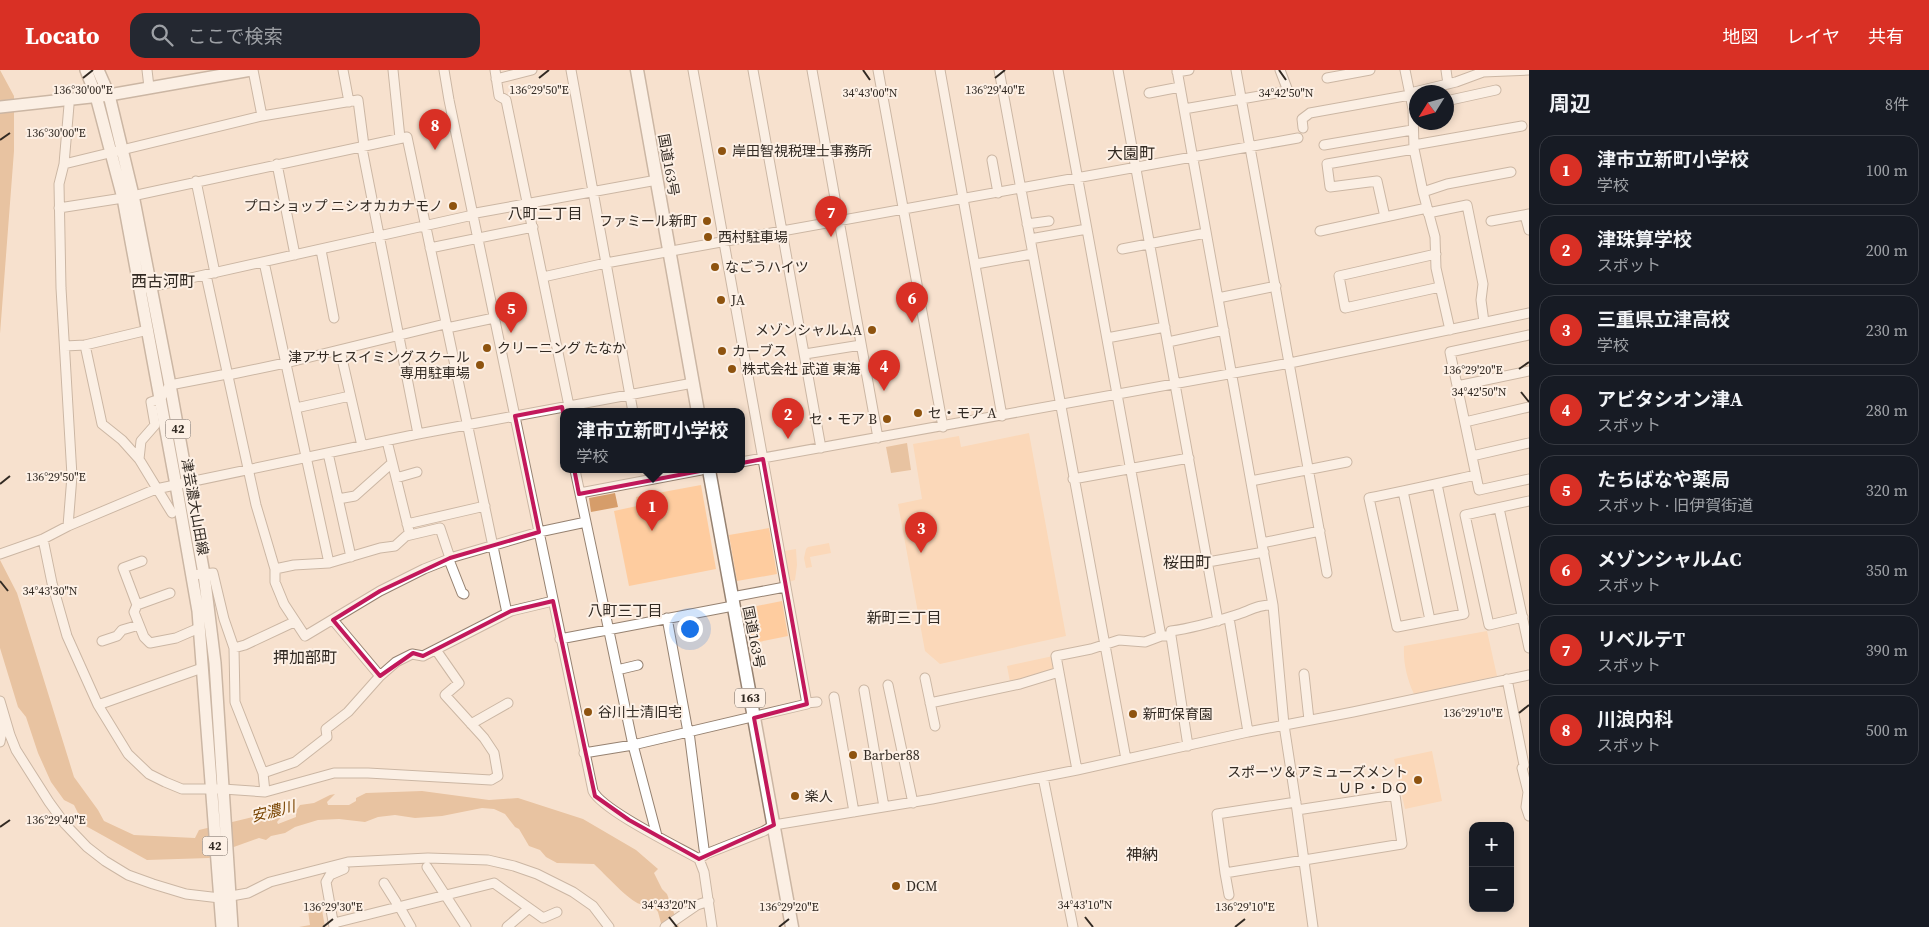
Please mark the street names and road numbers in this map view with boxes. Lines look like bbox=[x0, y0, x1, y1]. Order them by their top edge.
street label: 国道163号 bbox=[654, 132, 684, 198]
road number: 42 bbox=[166, 419, 190, 438]
street label: 津芸濃大山田線 bbox=[177, 457, 213, 557]
street label: 国道163号 bbox=[738, 604, 770, 670]
road number: 163 bbox=[735, 688, 765, 708]
road number: 42 bbox=[202, 836, 228, 856]

